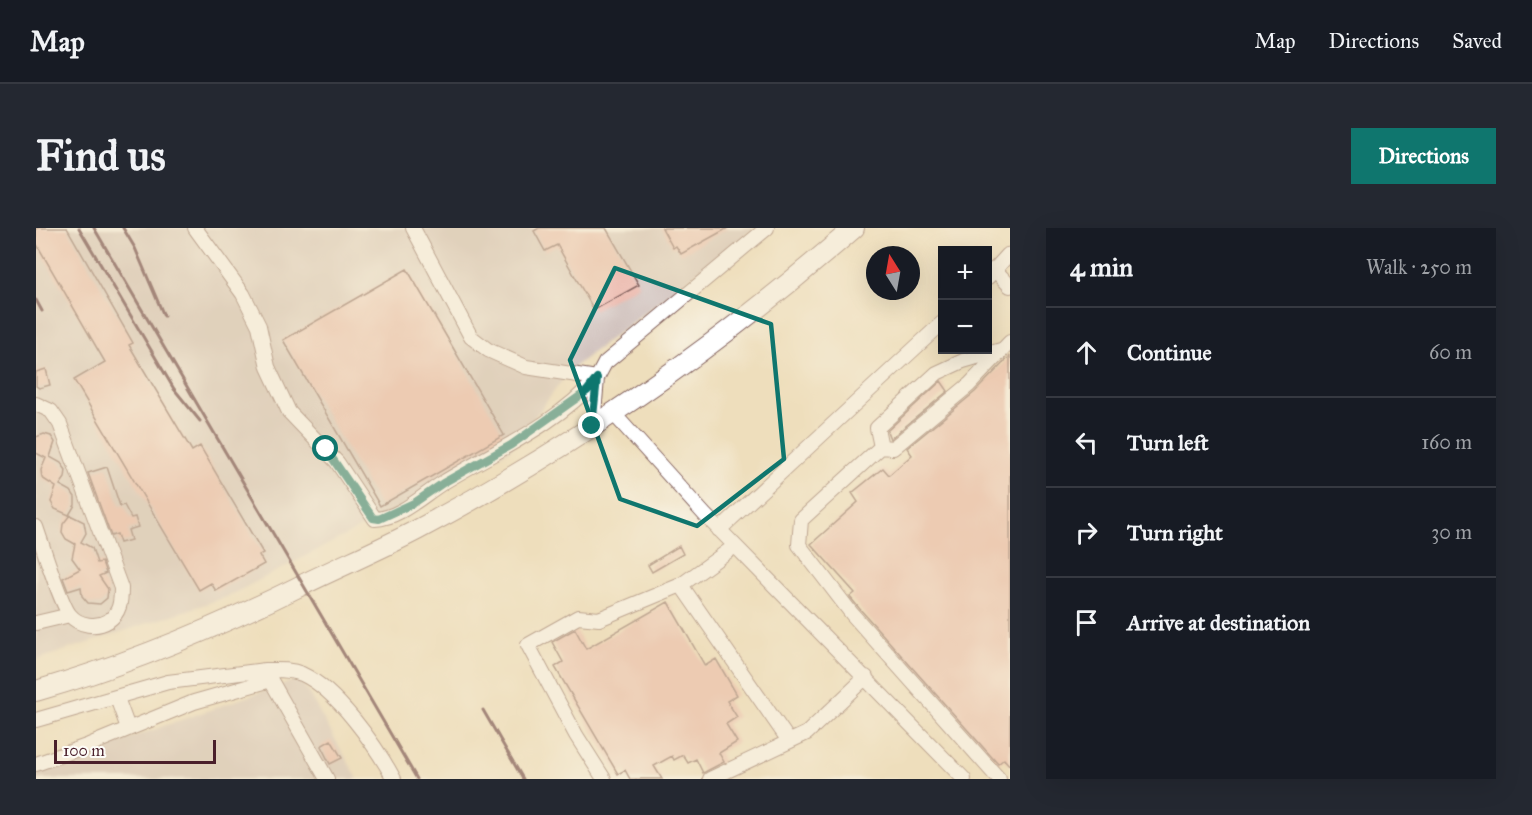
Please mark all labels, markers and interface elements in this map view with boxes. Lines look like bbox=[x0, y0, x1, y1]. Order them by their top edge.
text: Map bbox=[30, 24, 85, 59]
text: Map bbox=[1255, 28, 1296, 54]
text: Directions bbox=[1329, 28, 1419, 54]
text: Saved bbox=[1452, 28, 1502, 54]
button: Directions bbox=[1351, 128, 1496, 184]
text: Find us bbox=[36, 130, 166, 182]
north arrow bbox=[866, 246, 920, 300]
map controls bbox=[938, 246, 992, 354]
button: + bbox=[938, 246, 992, 300]
text: 4 min bbox=[1070, 251, 1133, 283]
text: Walk · 250 m bbox=[1366, 255, 1472, 279]
button: − bbox=[938, 300, 992, 354]
icon: ahead bbox=[1070, 336, 1103, 369]
text: Continue bbox=[1127, 339, 1212, 366]
text: 60 m bbox=[1429, 340, 1472, 364]
route end bbox=[578, 412, 604, 438]
icon: left bbox=[1070, 426, 1103, 459]
text: Turn left bbox=[1127, 429, 1209, 456]
text: 160 m bbox=[1421, 430, 1472, 454]
route start bbox=[312, 435, 338, 461]
icon: right bbox=[1070, 516, 1103, 549]
text: Turn right bbox=[1127, 519, 1223, 546]
text: 30 m bbox=[1431, 520, 1472, 544]
icon: arrive bbox=[1070, 606, 1103, 639]
text: Arrive at destination bbox=[1127, 609, 1310, 636]
scale bar bbox=[54, 737, 216, 764]
text: 100 m bbox=[63, 741, 105, 760]

